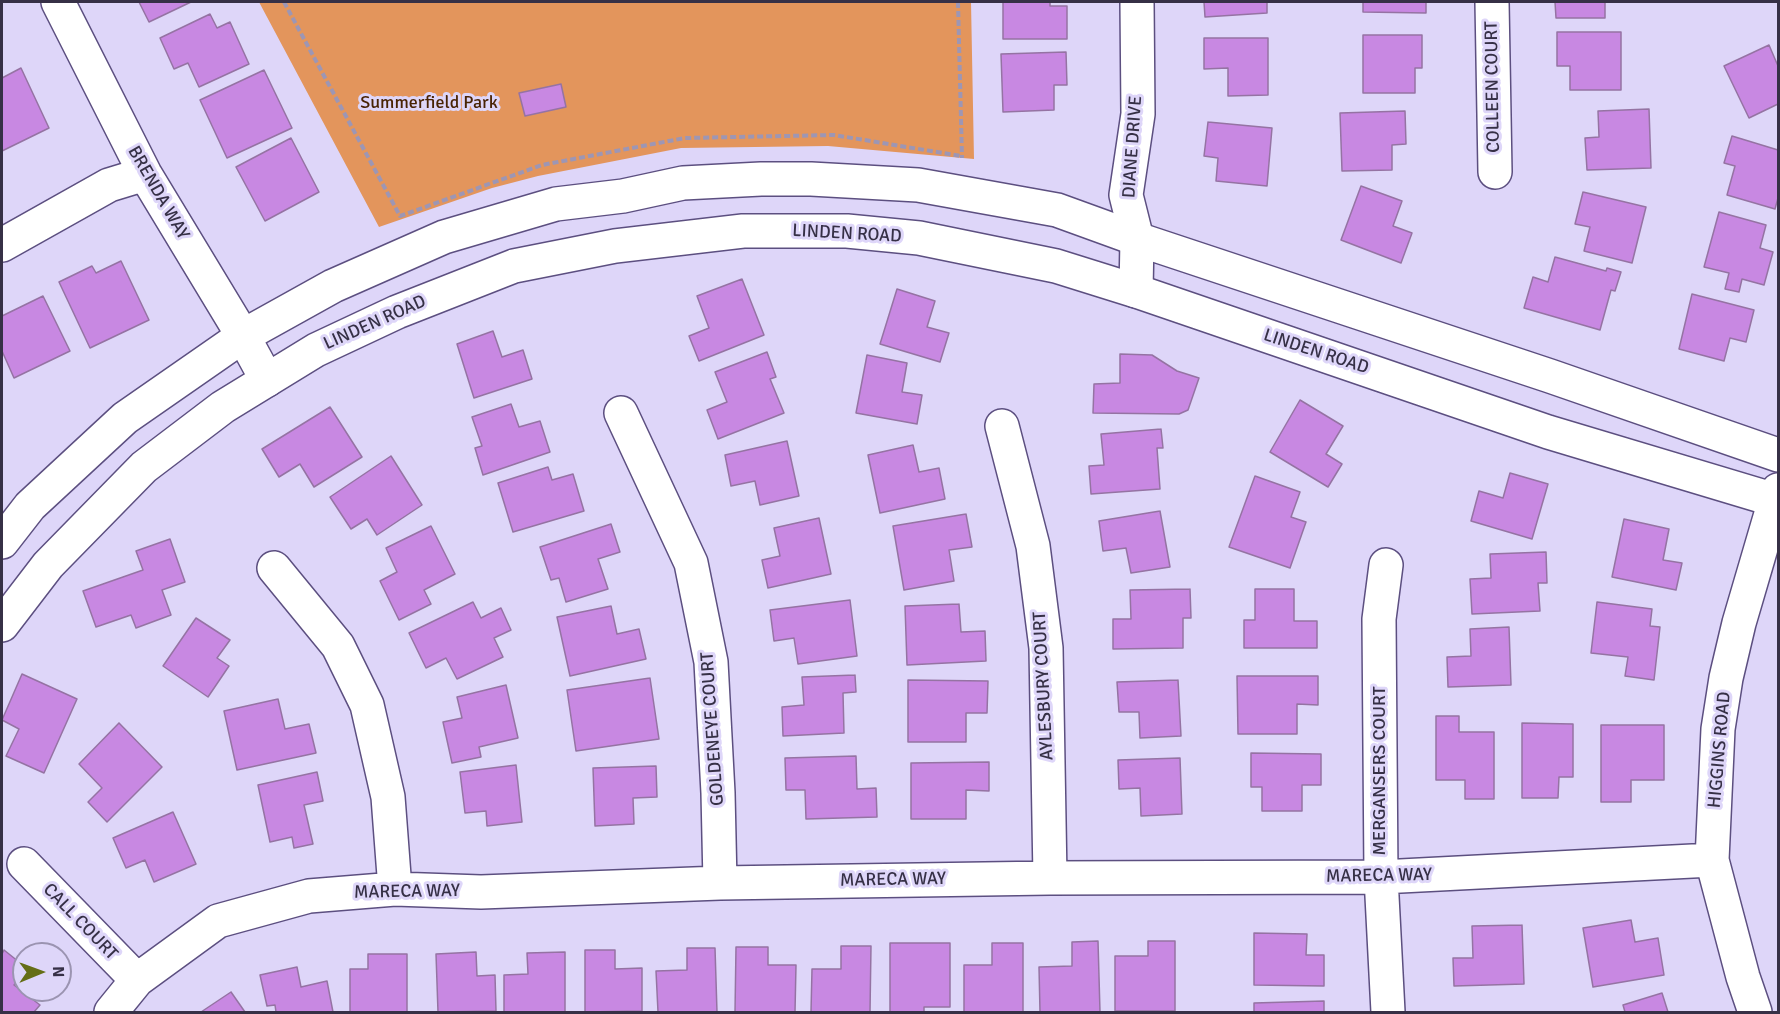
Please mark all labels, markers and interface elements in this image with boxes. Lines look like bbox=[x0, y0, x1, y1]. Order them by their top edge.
street label: COLLEEN COURT bbox=[1481, 21, 1505, 153]
park label: Summerfield Park bbox=[360, 92, 498, 114]
street label: DIANE DRIVE bbox=[1119, 95, 1147, 199]
street label: BRENDA WAY bbox=[123, 142, 193, 244]
street label: LINDEN ROAD bbox=[792, 220, 902, 248]
street label: LINDEN ROAD bbox=[321, 291, 429, 355]
street label: LINDEN ROAD bbox=[1261, 325, 1371, 379]
street label: AYLESBURY COURT bbox=[1029, 611, 1059, 761]
street label: GOLDENEYE COURT bbox=[697, 651, 729, 807]
street label: MERGANSERS COURT bbox=[1369, 686, 1391, 856]
street label: HIGGINS ROAD bbox=[1704, 691, 1736, 809]
street label: MARECA WAY bbox=[1326, 864, 1432, 888]
street label: MARECA WAY bbox=[840, 868, 946, 892]
street label: CALL COURT bbox=[38, 879, 122, 965]
street label: MARECA WAY bbox=[354, 880, 460, 904]
north arrow bbox=[12, 942, 72, 1002]
text: N bbox=[48, 966, 68, 977]

